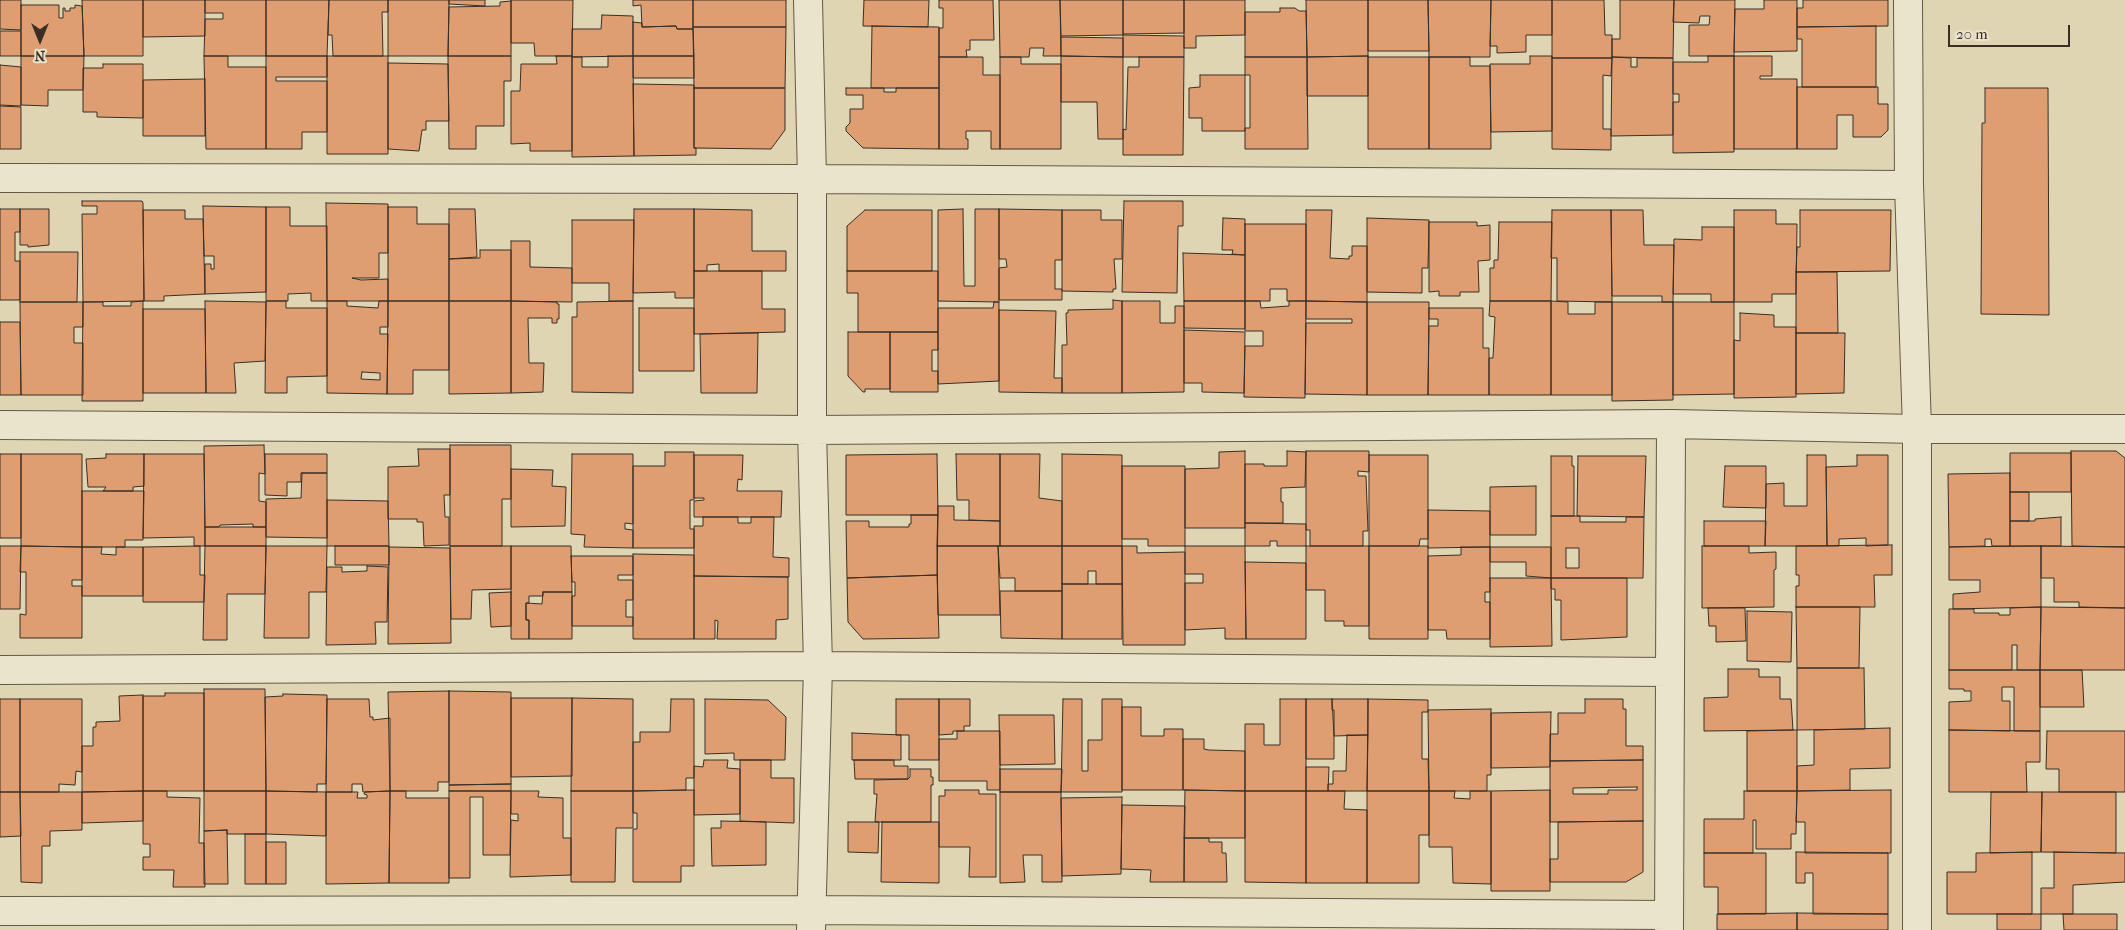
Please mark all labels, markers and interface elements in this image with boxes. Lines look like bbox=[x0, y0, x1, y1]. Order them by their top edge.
north arrow bbox=[15, 15, 65, 65]
scale bar bbox=[1950, 15, 2072, 47]
text: 20 m bbox=[1956, 25, 1988, 43]
text: N bbox=[35, 47, 45, 64]

